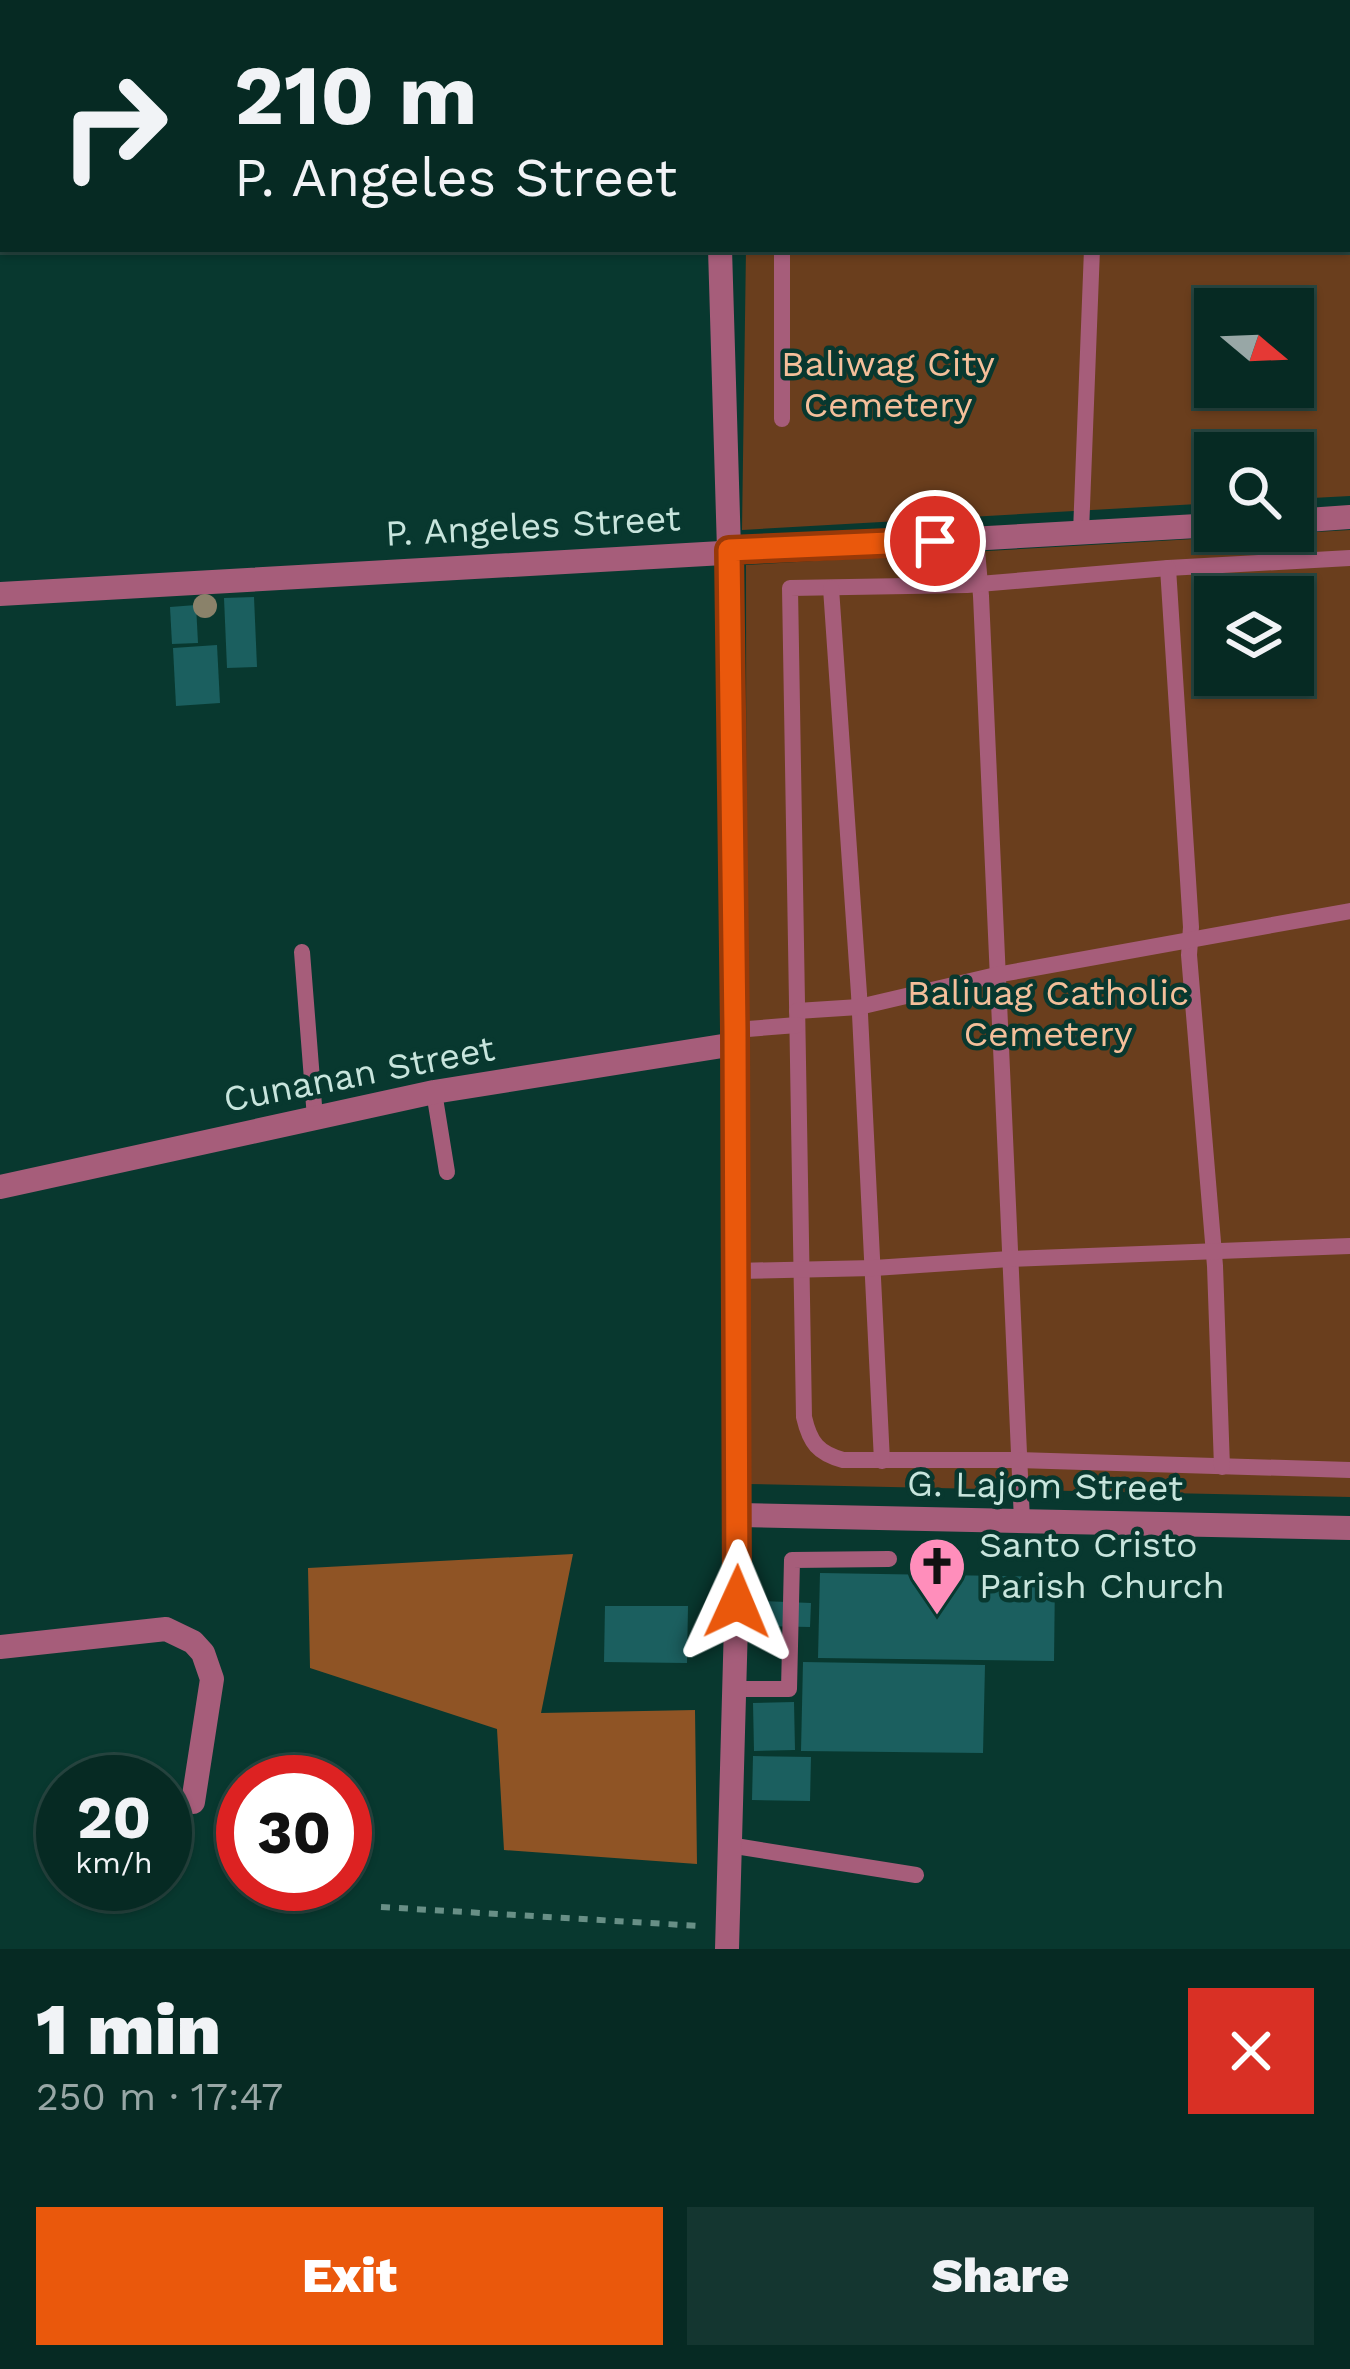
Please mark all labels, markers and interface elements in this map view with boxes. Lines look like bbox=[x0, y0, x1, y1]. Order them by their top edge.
text: 210 m bbox=[234, 46, 477, 144]
icon: right bbox=[36, 48, 192, 204]
text: P. Angeles Street bbox=[234, 146, 677, 209]
north arrow bbox=[1194, 288, 1314, 408]
map controls bbox=[1194, 288, 1314, 696]
park label: Baliwag City Cemetery bbox=[781, 343, 995, 426]
button: search bbox=[1194, 432, 1314, 552]
pin bbox=[884, 490, 986, 592]
street label: P. Angeles Street bbox=[384, 497, 682, 555]
icon: arrive bbox=[902, 508, 968, 574]
button: layers bbox=[1194, 576, 1314, 696]
park label: Baliuag Catholic Cemetery bbox=[907, 972, 1189, 1055]
street label: Cunanan Street bbox=[220, 1027, 498, 1121]
street label: G. Lajom Street bbox=[907, 1463, 1183, 1509]
place label: Santo Cristo Parish Church bbox=[979, 1524, 1225, 1607]
church icon: Santo Cristo Parish Church bbox=[906, 1535, 968, 1617]
position arrow bbox=[674, 1539, 800, 1665]
speed limit sign: 30 bbox=[216, 1755, 372, 1911]
text: 20 bbox=[77, 1782, 151, 1853]
text: km/h bbox=[75, 1845, 153, 1880]
text: 1 min bbox=[36, 1987, 221, 2071]
button: close bbox=[1188, 1988, 1314, 2114]
text: 250 m · 17:47 bbox=[36, 2074, 283, 2119]
button: Exit bbox=[36, 2207, 663, 2345]
button: Share bbox=[687, 2207, 1314, 2345]

